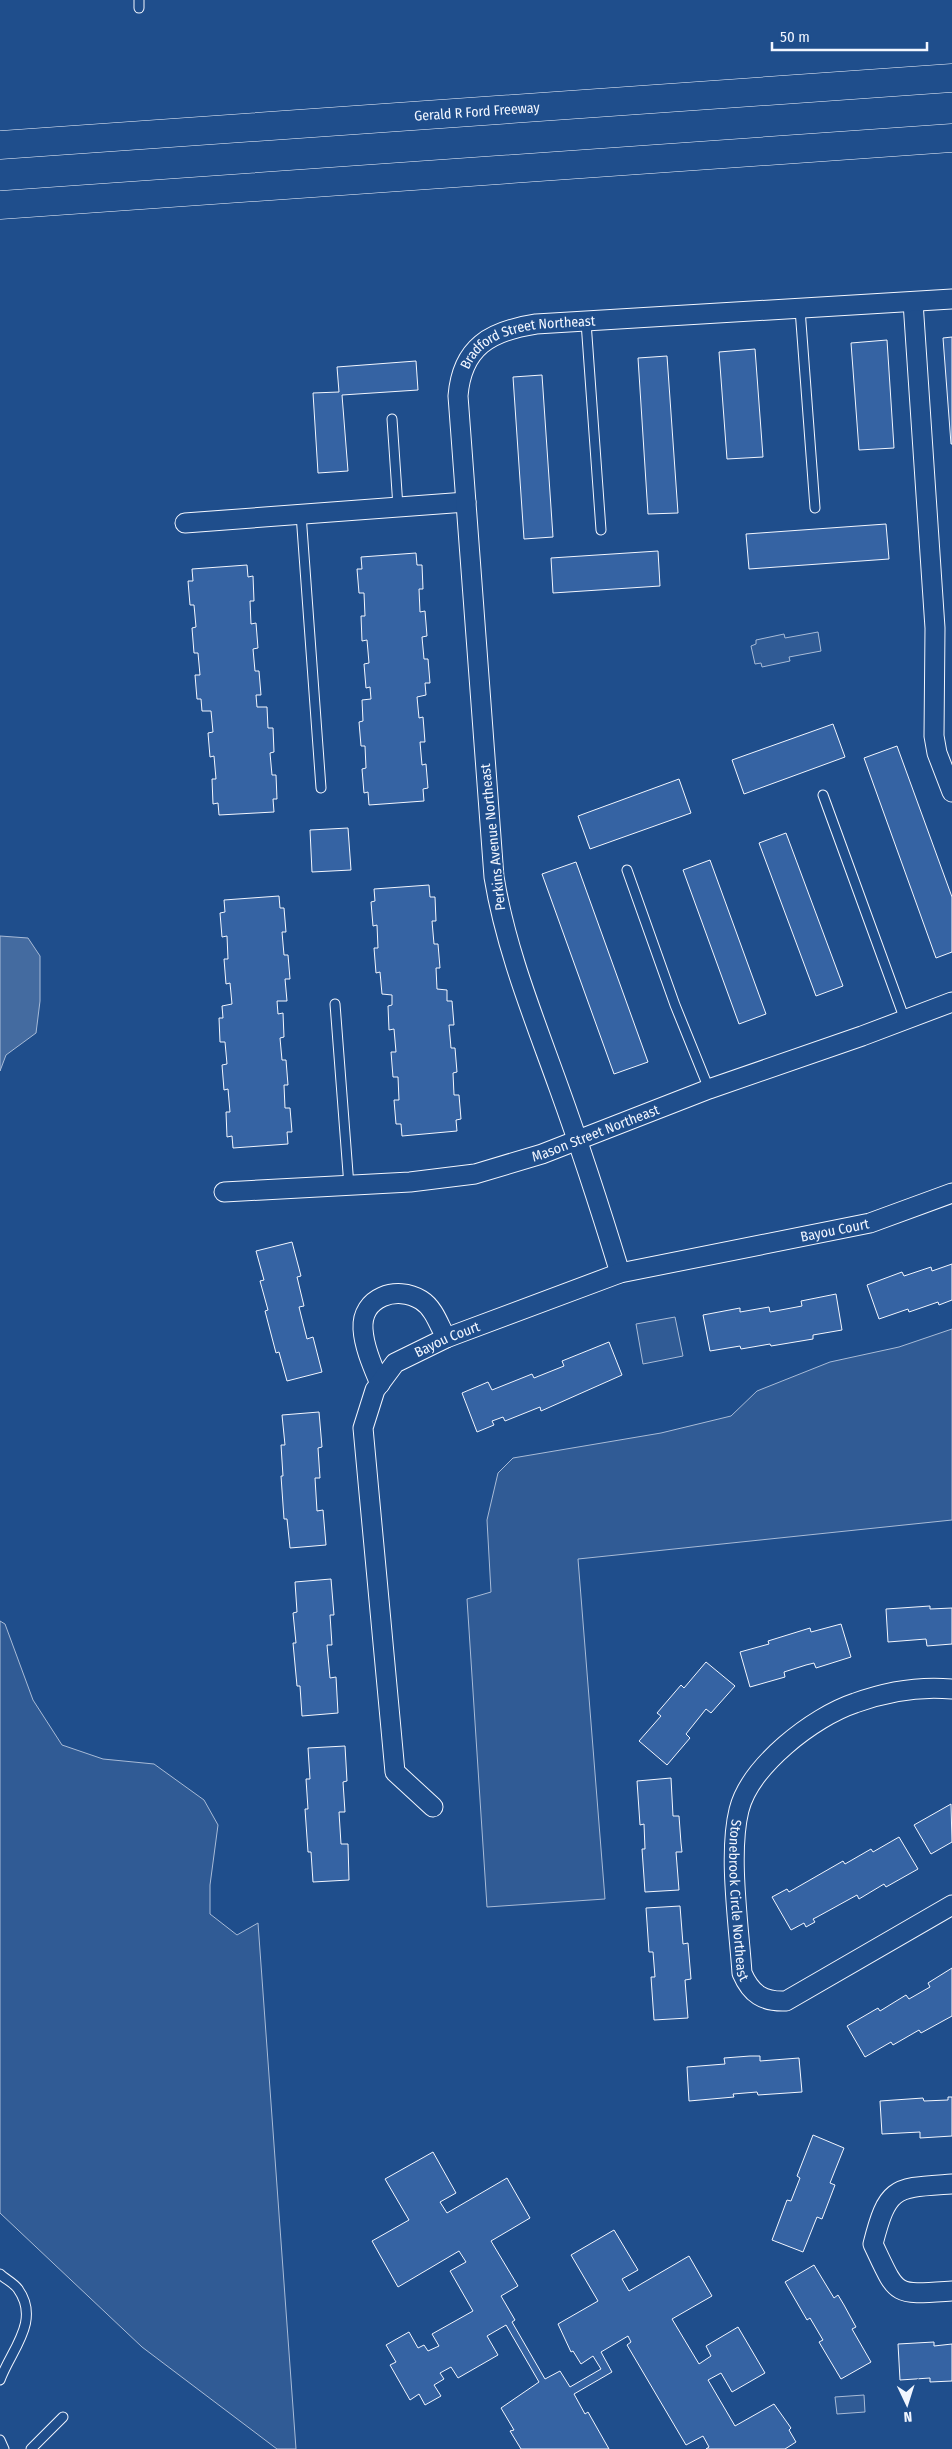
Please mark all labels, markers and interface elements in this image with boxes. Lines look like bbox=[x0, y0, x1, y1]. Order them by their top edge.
scale bar bbox=[772, 20, 927, 52]
text: 50 m bbox=[780, 28, 810, 46]
street label: Gerald R Ford Freeway bbox=[413, 98, 541, 124]
street label: Bradford Street Northeast bbox=[456, 312, 596, 372]
street label: Perkins Avenue Northeast bbox=[477, 762, 509, 911]
street label: Mason Street Northeast bbox=[530, 1101, 662, 1165]
street label: Bayou Court bbox=[799, 1215, 871, 1245]
street label: Bayou Court bbox=[412, 1318, 483, 1361]
street label: Stonebrook Circle Northeast bbox=[726, 1818, 753, 1984]
north arrow bbox=[882, 2379, 932, 2429]
text: N bbox=[903, 2408, 913, 2425]

